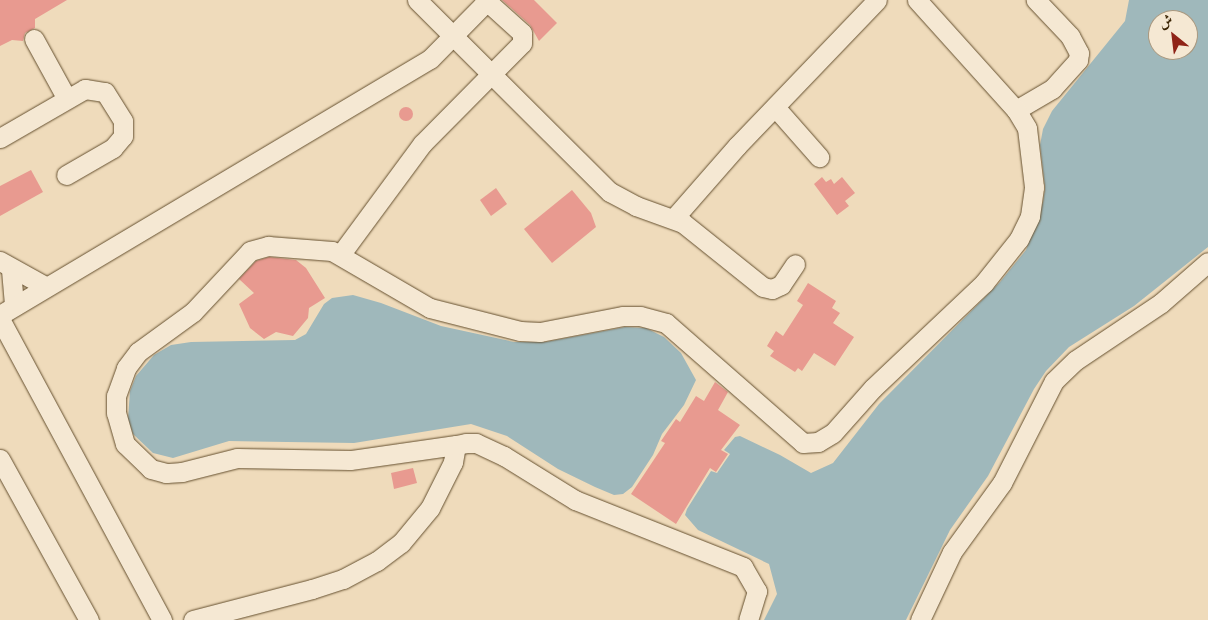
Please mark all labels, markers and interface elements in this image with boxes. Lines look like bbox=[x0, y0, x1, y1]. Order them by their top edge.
north arrow bbox=[1148, 10, 1198, 60]
text: ش bbox=[1155, 11, 1177, 35]

